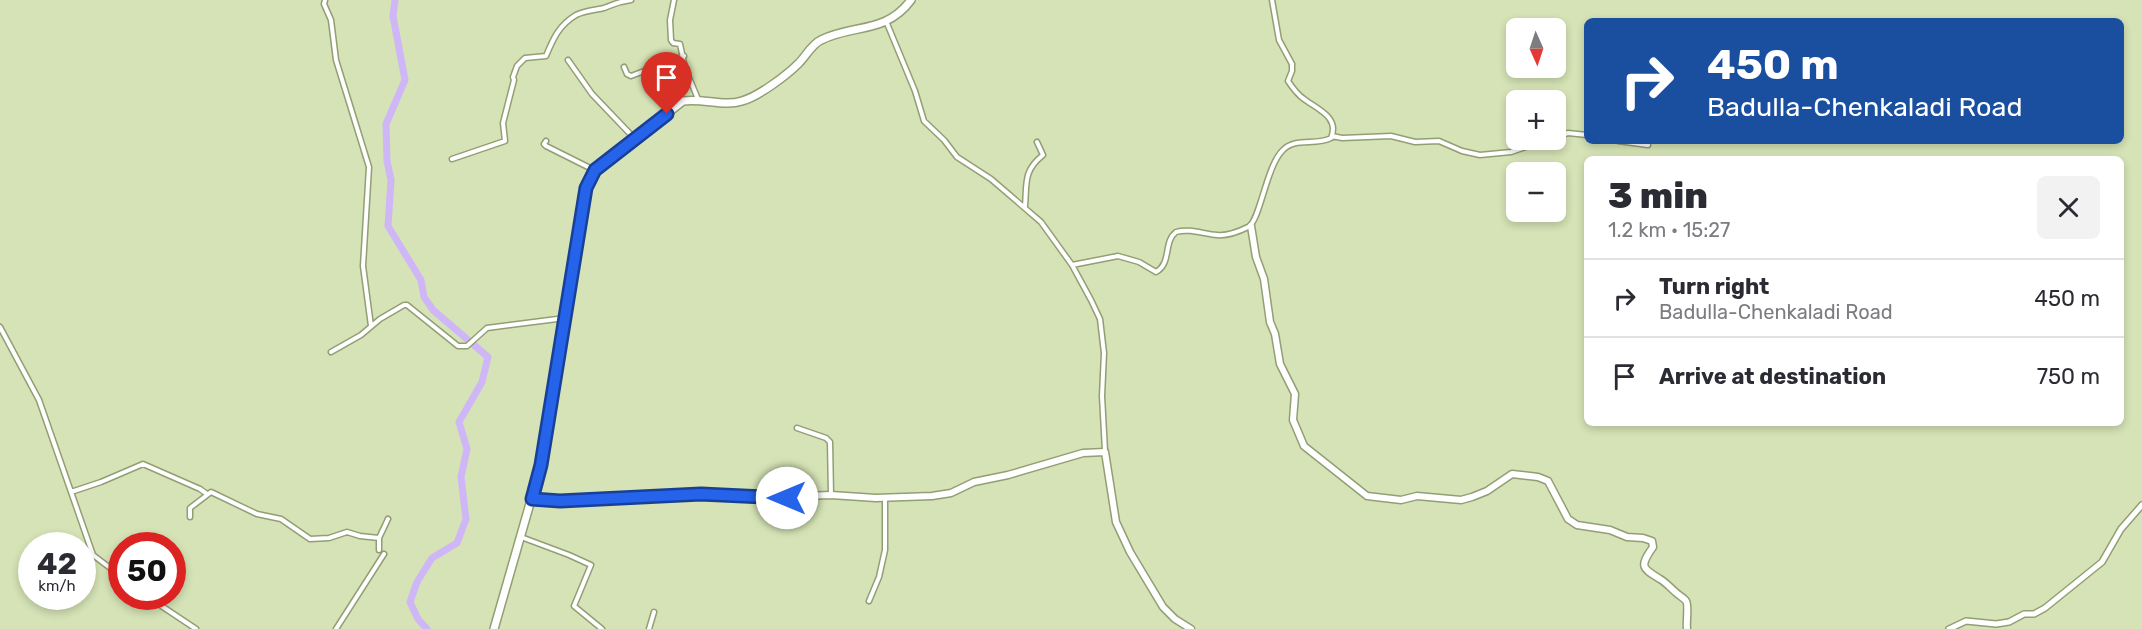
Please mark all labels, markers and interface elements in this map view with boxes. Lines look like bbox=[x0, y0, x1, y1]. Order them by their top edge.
north arrow bbox=[1506, 18, 1566, 78]
map controls bbox=[1506, 18, 1566, 222]
text: 450 m bbox=[1707, 40, 1839, 90]
icon: right bbox=[1608, 42, 1686, 120]
pin bbox=[641, 52, 692, 114]
icon: arrive bbox=[650, 61, 683, 94]
button: + bbox=[1506, 90, 1566, 150]
text: Badulla-Chenkaladi Road bbox=[1707, 91, 2022, 123]
button: − bbox=[1506, 162, 1566, 222]
text: 3 min bbox=[1608, 174, 1708, 217]
button: close bbox=[2037, 176, 2100, 239]
text: 1.2 km · 15:27 bbox=[1608, 218, 1730, 242]
text: Turn right bbox=[1659, 273, 1769, 300]
icon: right bbox=[1608, 282, 1641, 315]
text: 450 m bbox=[2034, 285, 2100, 312]
text: Badulla-Chenkaladi Road bbox=[1659, 300, 1893, 324]
icon: arrive bbox=[1608, 360, 1641, 393]
text: Arrive at destination bbox=[1659, 363, 1886, 390]
text: 750 m bbox=[2037, 363, 2100, 390]
position arrow bbox=[755, 466, 819, 530]
speed limit sign: 50 bbox=[108, 532, 186, 610]
text: 42 bbox=[37, 546, 77, 582]
text: km/h bbox=[38, 577, 76, 595]

